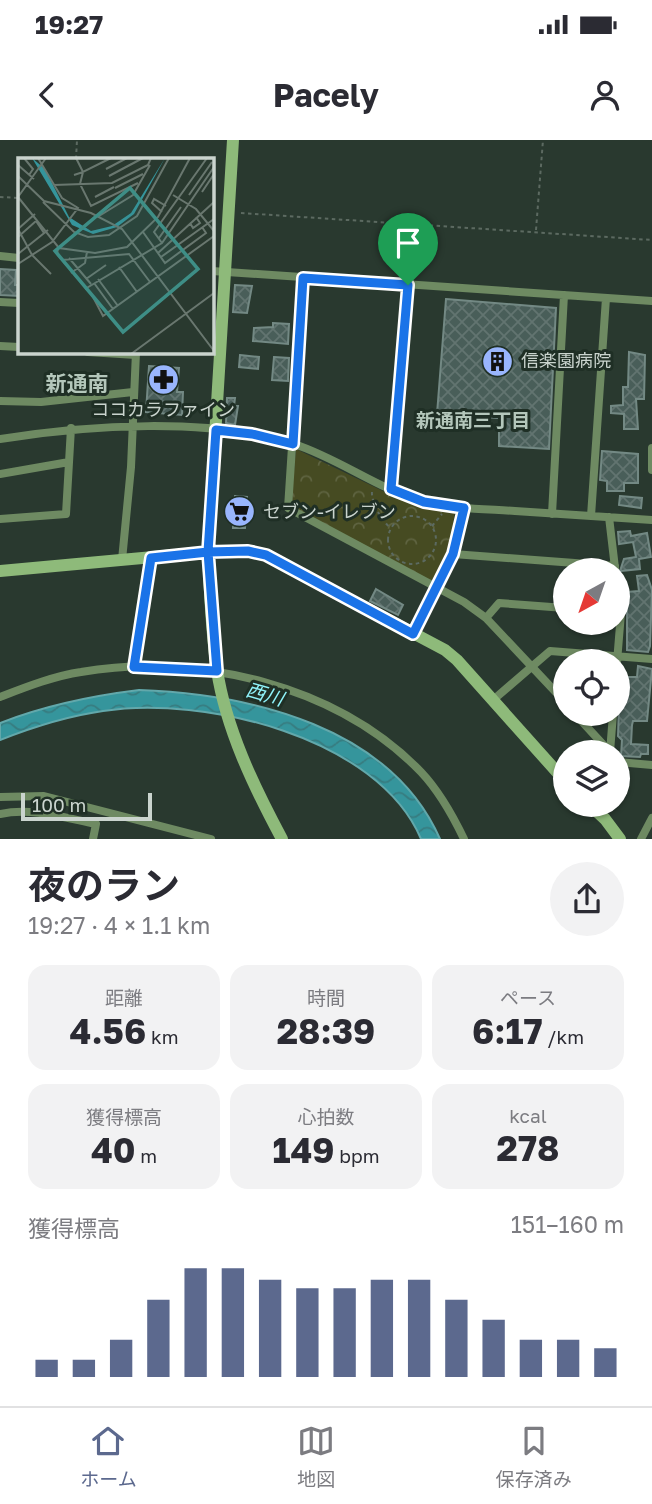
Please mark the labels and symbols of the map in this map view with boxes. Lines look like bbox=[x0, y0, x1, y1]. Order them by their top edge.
inset map bbox=[18, 158, 214, 354]
pin bbox=[378, 213, 438, 285]
building icon: 信楽園病院 bbox=[481, 344, 515, 378]
place label: 信楽園病院 bbox=[521, 349, 611, 371]
pharmacy icon: ココカラファイン bbox=[146, 363, 180, 397]
district label: 新通南 bbox=[46, 370, 109, 396]
place label: ココカラファイン bbox=[91, 398, 235, 420]
district label: 新通南三丁目 bbox=[416, 408, 530, 431]
supermarket icon: セブン-イレブン bbox=[223, 495, 257, 529]
place label: セブン-イレブン bbox=[263, 500, 396, 522]
north arrow bbox=[553, 558, 630, 635]
water label: 西川 bbox=[244, 677, 288, 710]
scale bar bbox=[21, 790, 152, 822]

